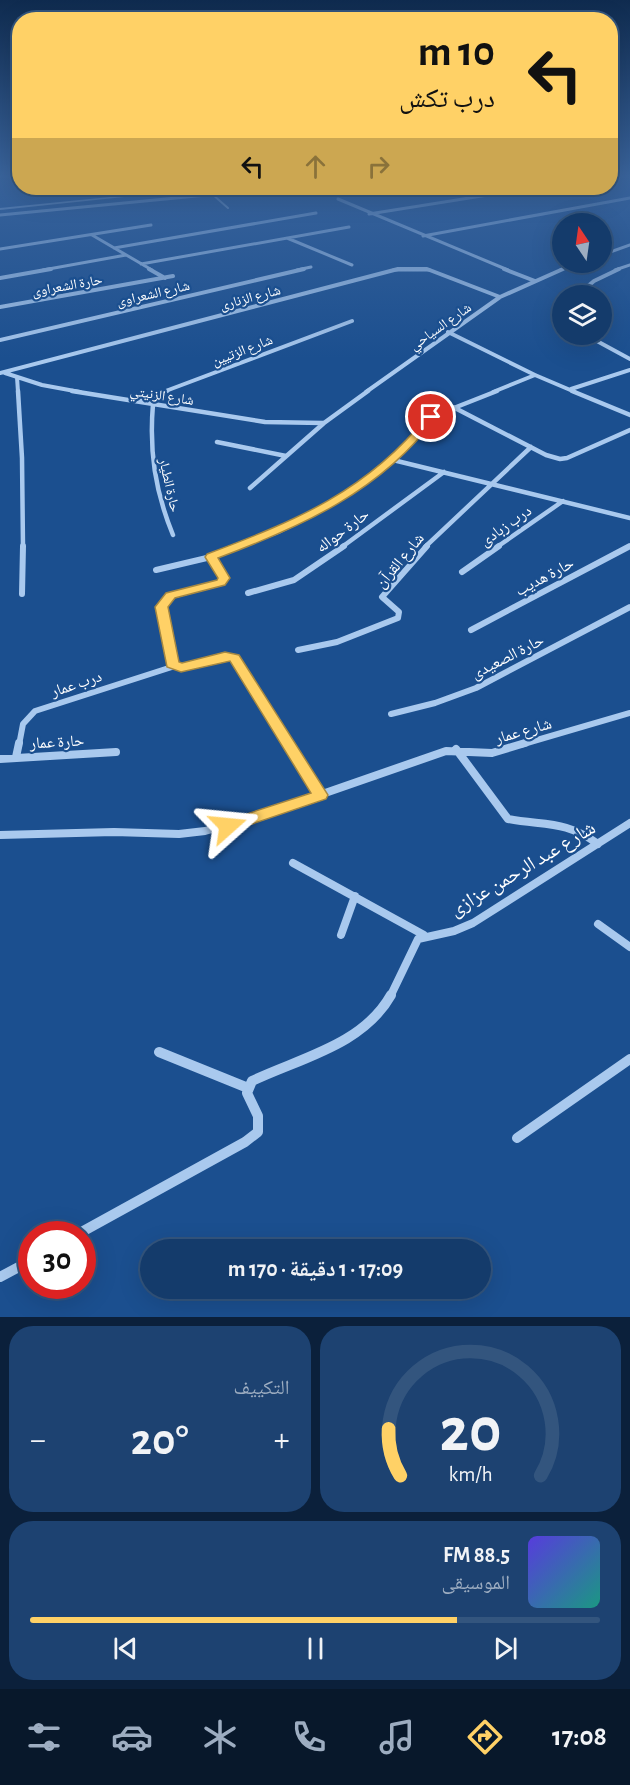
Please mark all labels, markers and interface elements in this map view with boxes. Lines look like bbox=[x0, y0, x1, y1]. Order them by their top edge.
text: 10 m bbox=[418, 31, 495, 73]
icon: left bbox=[516, 36, 594, 114]
text: درب تكش bbox=[399, 85, 495, 112]
icon: left bbox=[236, 150, 269, 183]
icon: ahead bbox=[299, 150, 332, 183]
icon: right bbox=[362, 150, 395, 183]
north arrow bbox=[552, 213, 612, 273]
map controls bbox=[552, 213, 612, 345]
street label: حارة الشعراوى bbox=[31, 273, 104, 300]
street label: شارع الشعراوى bbox=[115, 279, 192, 311]
street label: شارع الزنارى bbox=[218, 283, 283, 315]
button: layers bbox=[552, 285, 612, 345]
street label: شارع السياحي bbox=[407, 301, 476, 356]
street label: شارع الزتيين bbox=[210, 333, 275, 371]
street label: شارع الزنيتي bbox=[128, 384, 195, 411]
pin bbox=[405, 391, 456, 442]
icon: arrive bbox=[414, 400, 447, 433]
street label: حارة الطيار bbox=[155, 456, 182, 514]
street label: درب زبادى bbox=[477, 502, 535, 551]
street label: حارة حواله bbox=[313, 506, 373, 557]
street label: شارع القرآن bbox=[372, 530, 429, 592]
street label: حارة هديب bbox=[513, 555, 577, 600]
street label: حارة الصعيدى bbox=[469, 632, 547, 684]
street label: درب عمار bbox=[48, 668, 104, 701]
street label: شارع عمار bbox=[492, 715, 554, 749]
street label: حارة عمار bbox=[28, 733, 85, 752]
position arrow bbox=[196, 794, 260, 858]
street label: شارع عبد الرحمن عزازى bbox=[446, 818, 600, 922]
speed limit sign: 30 bbox=[18, 1221, 96, 1299]
text: 17:09 · 1 دقيقة · 170 m bbox=[228, 1258, 403, 1280]
text: التكييف bbox=[233, 1378, 290, 1398]
text: 20 bbox=[439, 1400, 501, 1462]
text: 20° bbox=[131, 1418, 189, 1463]
text: − bbox=[30, 1424, 46, 1457]
text: + bbox=[274, 1424, 289, 1457]
text: km/h bbox=[448, 1464, 492, 1485]
text: 88.5 FM bbox=[443, 1544, 510, 1566]
text: الموسيقى bbox=[442, 1573, 510, 1593]
icon: previous bbox=[109, 1632, 142, 1665]
icon: pause bbox=[299, 1632, 332, 1665]
icon: next bbox=[489, 1632, 522, 1665]
icon: filters bbox=[23, 1716, 65, 1758]
icon: car bbox=[111, 1716, 153, 1758]
icon: climate bbox=[199, 1716, 241, 1758]
icon: phone bbox=[288, 1716, 330, 1758]
icon: music bbox=[376, 1716, 418, 1758]
icon: directions bbox=[464, 1716, 506, 1758]
text: 17:08 bbox=[552, 1723, 607, 1750]

